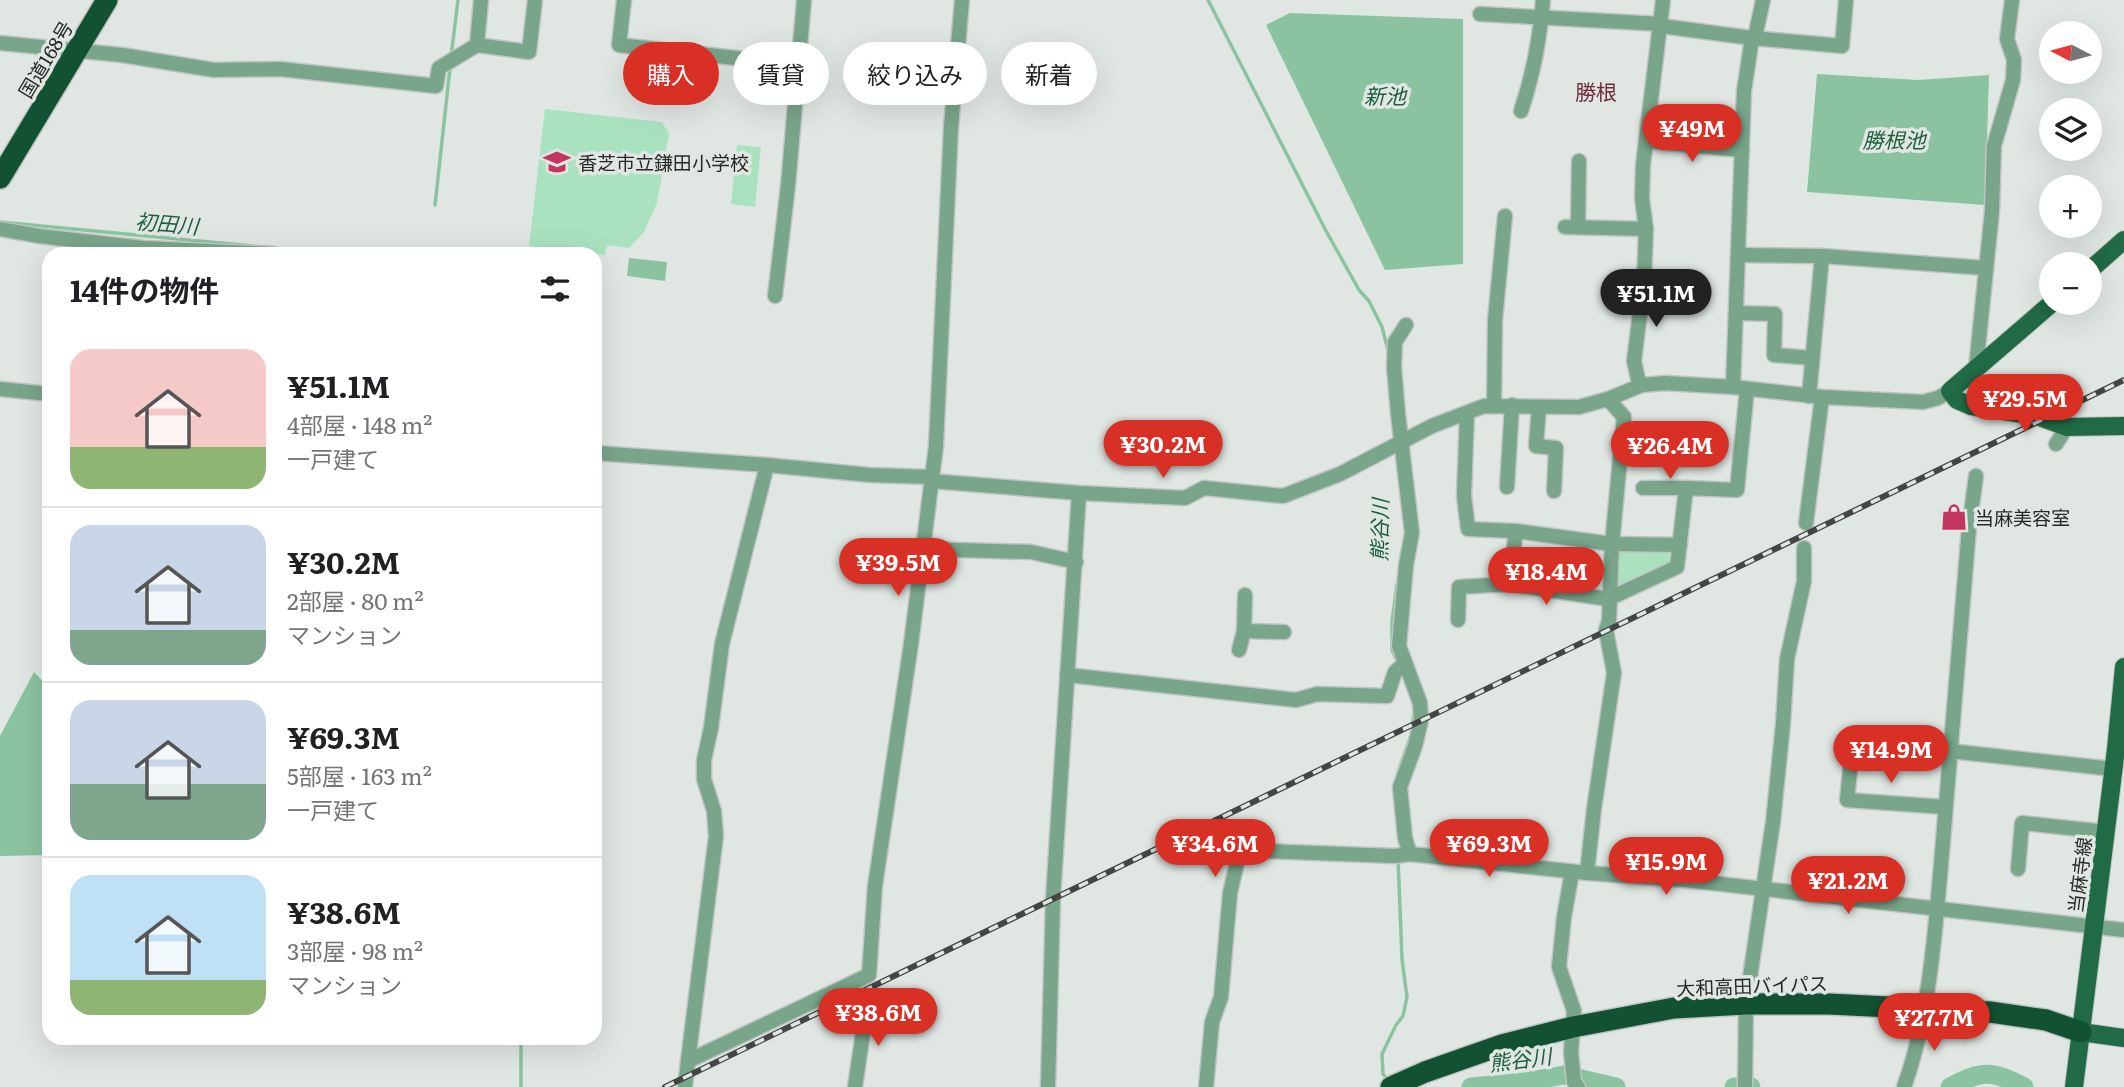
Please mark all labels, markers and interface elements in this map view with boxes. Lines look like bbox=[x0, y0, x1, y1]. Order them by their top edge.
street label: 国道168号 bbox=[11, 15, 79, 103]
north arrow bbox=[2039, 21, 2102, 84]
map controls bbox=[2039, 21, 2102, 315]
chip: 購入 bbox=[623, 42, 719, 105]
chip: 賃貸 bbox=[733, 42, 829, 105]
chip: 絞り込み bbox=[843, 42, 987, 105]
chip: 新着 bbox=[1001, 42, 1097, 105]
district label: 勝根 bbox=[1575, 75, 1617, 106]
water label: 新池 bbox=[1364, 79, 1408, 110]
button: layers bbox=[2039, 98, 2102, 161]
pin: ¥49M bbox=[1651, 104, 1733, 164]
text: ¥49M bbox=[1659, 110, 1725, 144]
water label: 勝根池 bbox=[1863, 123, 1927, 154]
school or university icon: 香芝市立鎌田小学校 bbox=[542, 147, 572, 177]
place label: 香芝市立鎌田小学校 bbox=[578, 148, 749, 176]
button: + bbox=[2039, 175, 2102, 238]
water label: 初田川 bbox=[134, 204, 202, 240]
button: − bbox=[2039, 252, 2102, 315]
text: 14件の物件 bbox=[70, 267, 219, 311]
icon: filters bbox=[536, 270, 574, 308]
pin: ¥51.1M bbox=[1599, 270, 1713, 329]
text: ¥51.1M bbox=[1617, 275, 1695, 309]
text: ¥51.1M bbox=[287, 363, 390, 407]
pin: ¥29.5M bbox=[1968, 374, 2082, 434]
icon: home bbox=[126, 377, 210, 461]
text: ¥29.5M bbox=[1982, 380, 2068, 414]
text: 4部屋 · 148 m² bbox=[287, 407, 432, 441]
pin: ¥30.2M bbox=[1106, 420, 1220, 480]
pin: ¥26.4M bbox=[1613, 421, 1727, 481]
text: ¥30.2M bbox=[1120, 426, 1206, 460]
text: ¥26.4M bbox=[1627, 427, 1713, 461]
text: 一戸建て bbox=[287, 441, 379, 475]
water label: 熊谷川 bbox=[1362, 496, 1394, 562]
shop icon: 当麻美容室 bbox=[1939, 502, 1969, 532]
place label: 当麻美容室 bbox=[1975, 503, 2070, 531]
pin: ¥39.5M bbox=[841, 538, 955, 598]
text: ¥30.2M bbox=[287, 539, 400, 583]
text: ¥39.5M bbox=[855, 544, 941, 578]
pin: ¥18.4M bbox=[1489, 548, 1603, 607]
icon: home bbox=[126, 553, 210, 637]
text: ¥18.4M bbox=[1504, 553, 1588, 587]
text: 2部屋 · 80 m² bbox=[287, 583, 424, 617]
text: マンション bbox=[287, 617, 402, 651]
text: ¥69.3M bbox=[287, 714, 400, 758]
pin: ¥14.9M bbox=[1834, 726, 1948, 785]
icon: home bbox=[126, 728, 210, 812]
text: ¥14.9M bbox=[1849, 731, 1933, 765]
text: 5部屋 · 163 m² bbox=[287, 758, 432, 792]
text: 一戸建て bbox=[287, 792, 379, 826]
pin: ¥34.6M bbox=[1158, 820, 1272, 879]
pin: ¥69.3M bbox=[1432, 820, 1546, 879]
text: ¥34.6M bbox=[1171, 825, 1259, 859]
text: ¥69.3M bbox=[1446, 825, 1532, 859]
street label: 当麻寺線 bbox=[2060, 836, 2098, 914]
pin: ¥15.9M bbox=[1609, 838, 1723, 897]
text: ¥15.9M bbox=[1625, 843, 1707, 877]
pin: ¥21.2M bbox=[1791, 856, 1905, 916]
text: ¥21.2M bbox=[1807, 862, 1889, 896]
text: ¥38.6M bbox=[287, 889, 401, 933]
icon: home bbox=[126, 903, 210, 987]
text: 3部屋 · 98 m² bbox=[287, 933, 423, 967]
text: マンション bbox=[287, 967, 402, 1001]
street label: 大和高田バイパス bbox=[1676, 968, 1828, 1002]
pin: ¥38.6M bbox=[821, 988, 935, 1048]
pin: ¥27.7M bbox=[1877, 993, 1991, 1053]
text: ¥38.6M bbox=[834, 994, 922, 1028]
text: ¥27.7M bbox=[1894, 999, 1974, 1033]
water label: 熊谷川 bbox=[1487, 1039, 1555, 1077]

